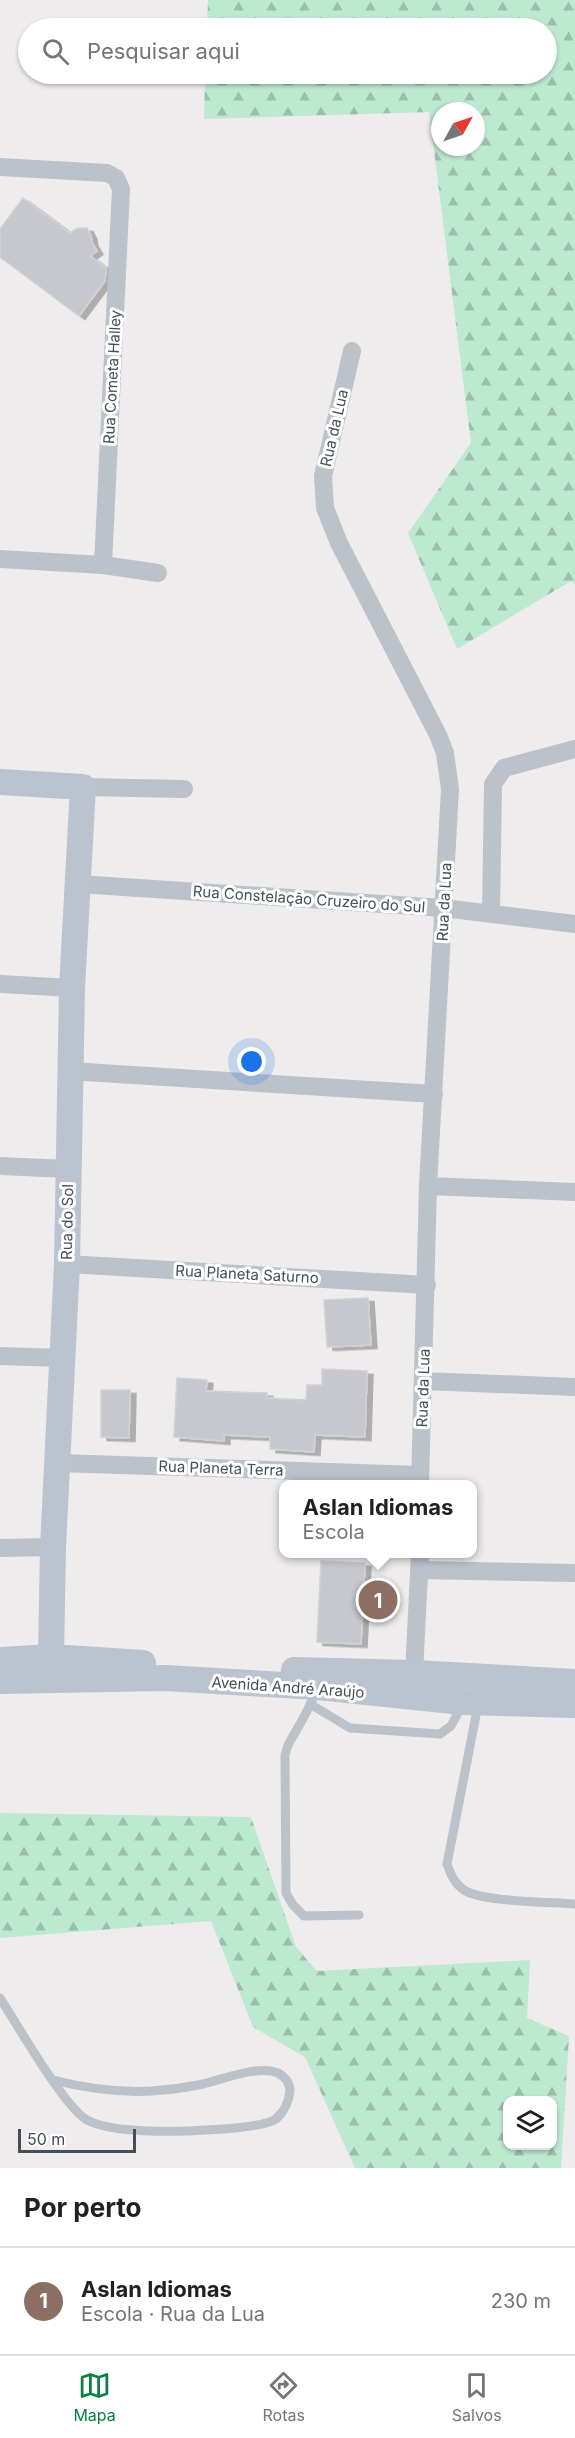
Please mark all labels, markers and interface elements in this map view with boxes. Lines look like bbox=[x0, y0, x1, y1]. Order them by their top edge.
search box bbox=[18, 18, 557, 84]
icon: search bbox=[39, 35, 72, 68]
text: Pesquisar aqui bbox=[87, 38, 240, 64]
north arrow bbox=[431, 102, 485, 156]
street label: Rua Cometa Halley bbox=[99, 309, 125, 445]
street label: Rua da Lua bbox=[316, 387, 352, 469]
street label: Rua da Lua bbox=[432, 862, 456, 942]
street label: Rua Constelação Cruzeiro do Sul bbox=[192, 881, 426, 917]
your location bbox=[237, 1047, 266, 1076]
street label: Rua do Sol bbox=[57, 1184, 77, 1260]
street label: Rua Planeta Saturno bbox=[175, 1261, 319, 1287]
street label: Rua da Lua bbox=[412, 1348, 434, 1428]
street label: Rua Planeta Terra bbox=[158, 1456, 284, 1480]
popup bbox=[279, 1480, 477, 1558]
text: Aslan Idiomas bbox=[303, 1494, 453, 1520]
text: Escola bbox=[303, 1520, 365, 1544]
pin: 1 bbox=[358, 1578, 398, 1622]
street label: Avenida André Araújo bbox=[211, 1672, 365, 1702]
map controls bbox=[503, 2096, 557, 2150]
button: layers bbox=[503, 2096, 557, 2150]
scale bar bbox=[18, 2126, 136, 2154]
text: 50 m bbox=[27, 2129, 65, 2149]
text: Por perto bbox=[24, 2192, 142, 2223]
text: Aslan Idiomas bbox=[81, 2276, 232, 2302]
text: 1 bbox=[39, 2289, 48, 2313]
text: 230 m bbox=[491, 2289, 551, 2313]
text: Escola · Rua da Lua bbox=[81, 2302, 265, 2326]
tab: Mapa bbox=[73, 2369, 116, 2425]
tab: Rotas bbox=[263, 2369, 305, 2425]
tab: Salvos bbox=[452, 2369, 502, 2425]

